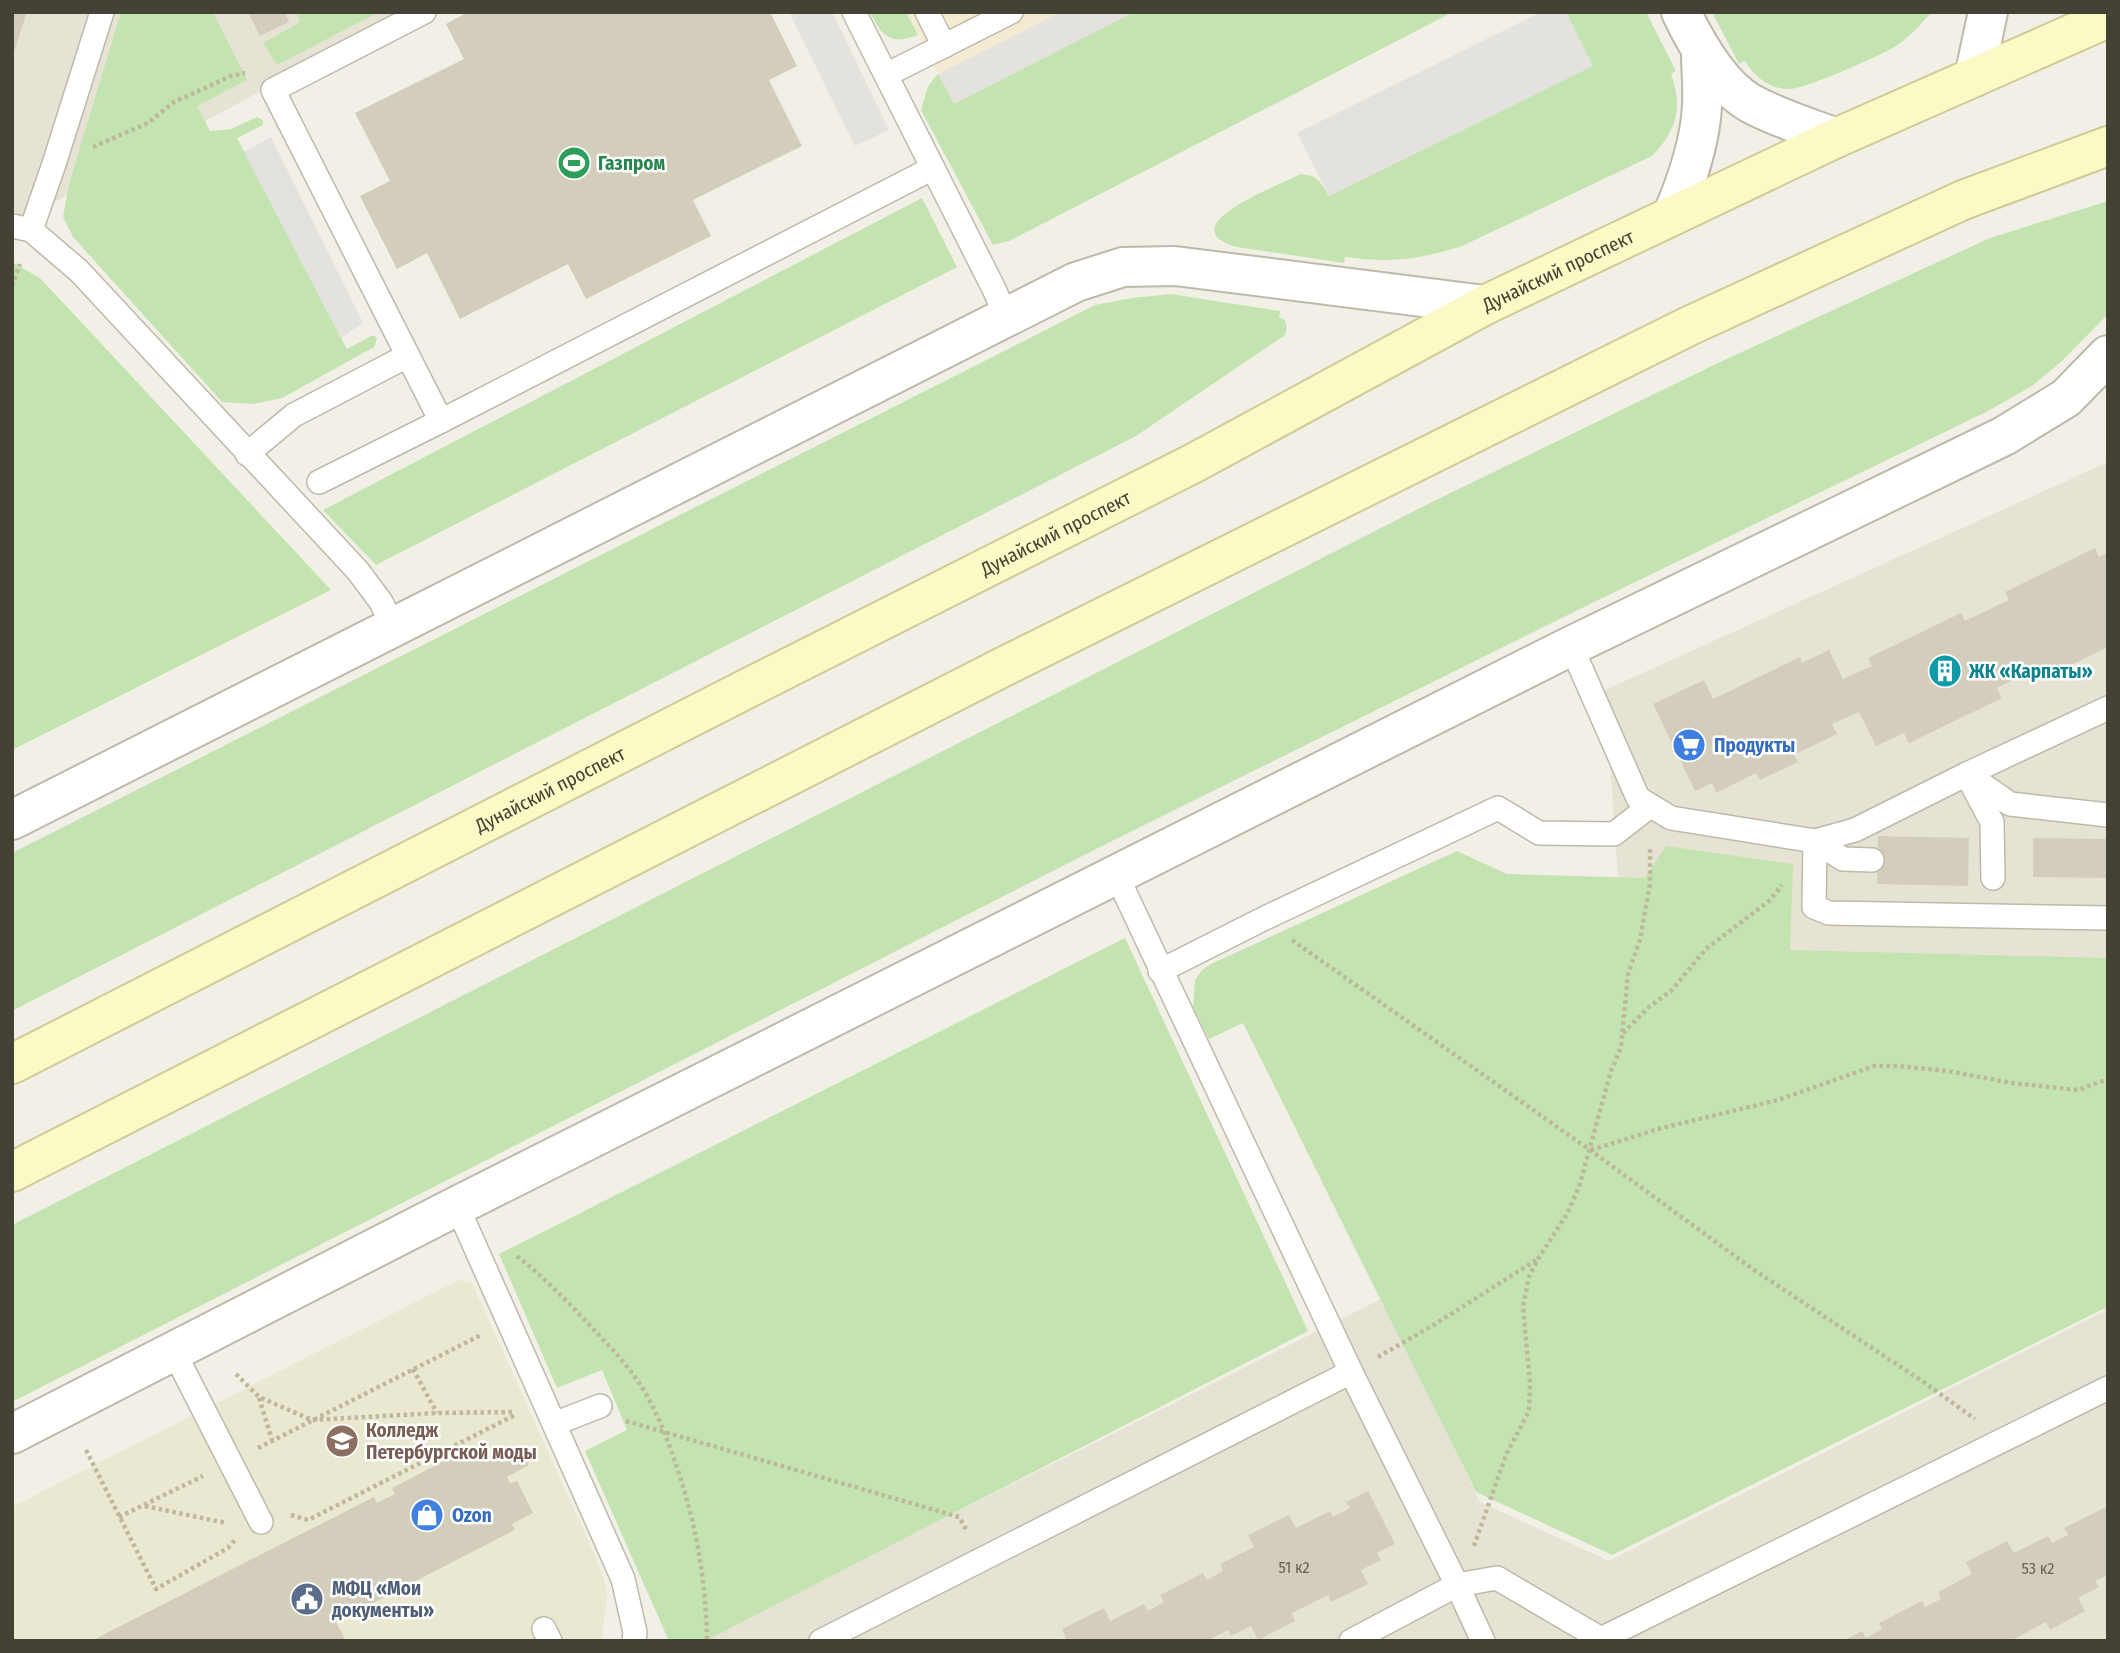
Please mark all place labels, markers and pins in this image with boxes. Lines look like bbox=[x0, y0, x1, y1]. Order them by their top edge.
sports icon: Газпром bbox=[555, 144, 593, 182]
place label: Газпром bbox=[598, 152, 665, 175]
building icon: ЖК «Карпаты» bbox=[1926, 652, 1964, 690]
place label: ЖК «Карпаты» bbox=[1968, 660, 2093, 683]
supermarket icon: Продукты bbox=[1670, 726, 1708, 764]
place label: Продукты bbox=[1714, 734, 1795, 757]
place label: Колледж Петербургской моды bbox=[366, 1419, 537, 1464]
school or university icon: Колледж Петербургской моды bbox=[323, 1422, 361, 1460]
shop icon: Ozon bbox=[408, 1496, 446, 1534]
place label: Ozon bbox=[452, 1504, 492, 1527]
place label: МФЦ «Мои документы» bbox=[331, 1577, 434, 1622]
public building icon: МФЦ «Мои документы» bbox=[288, 1580, 326, 1618]

